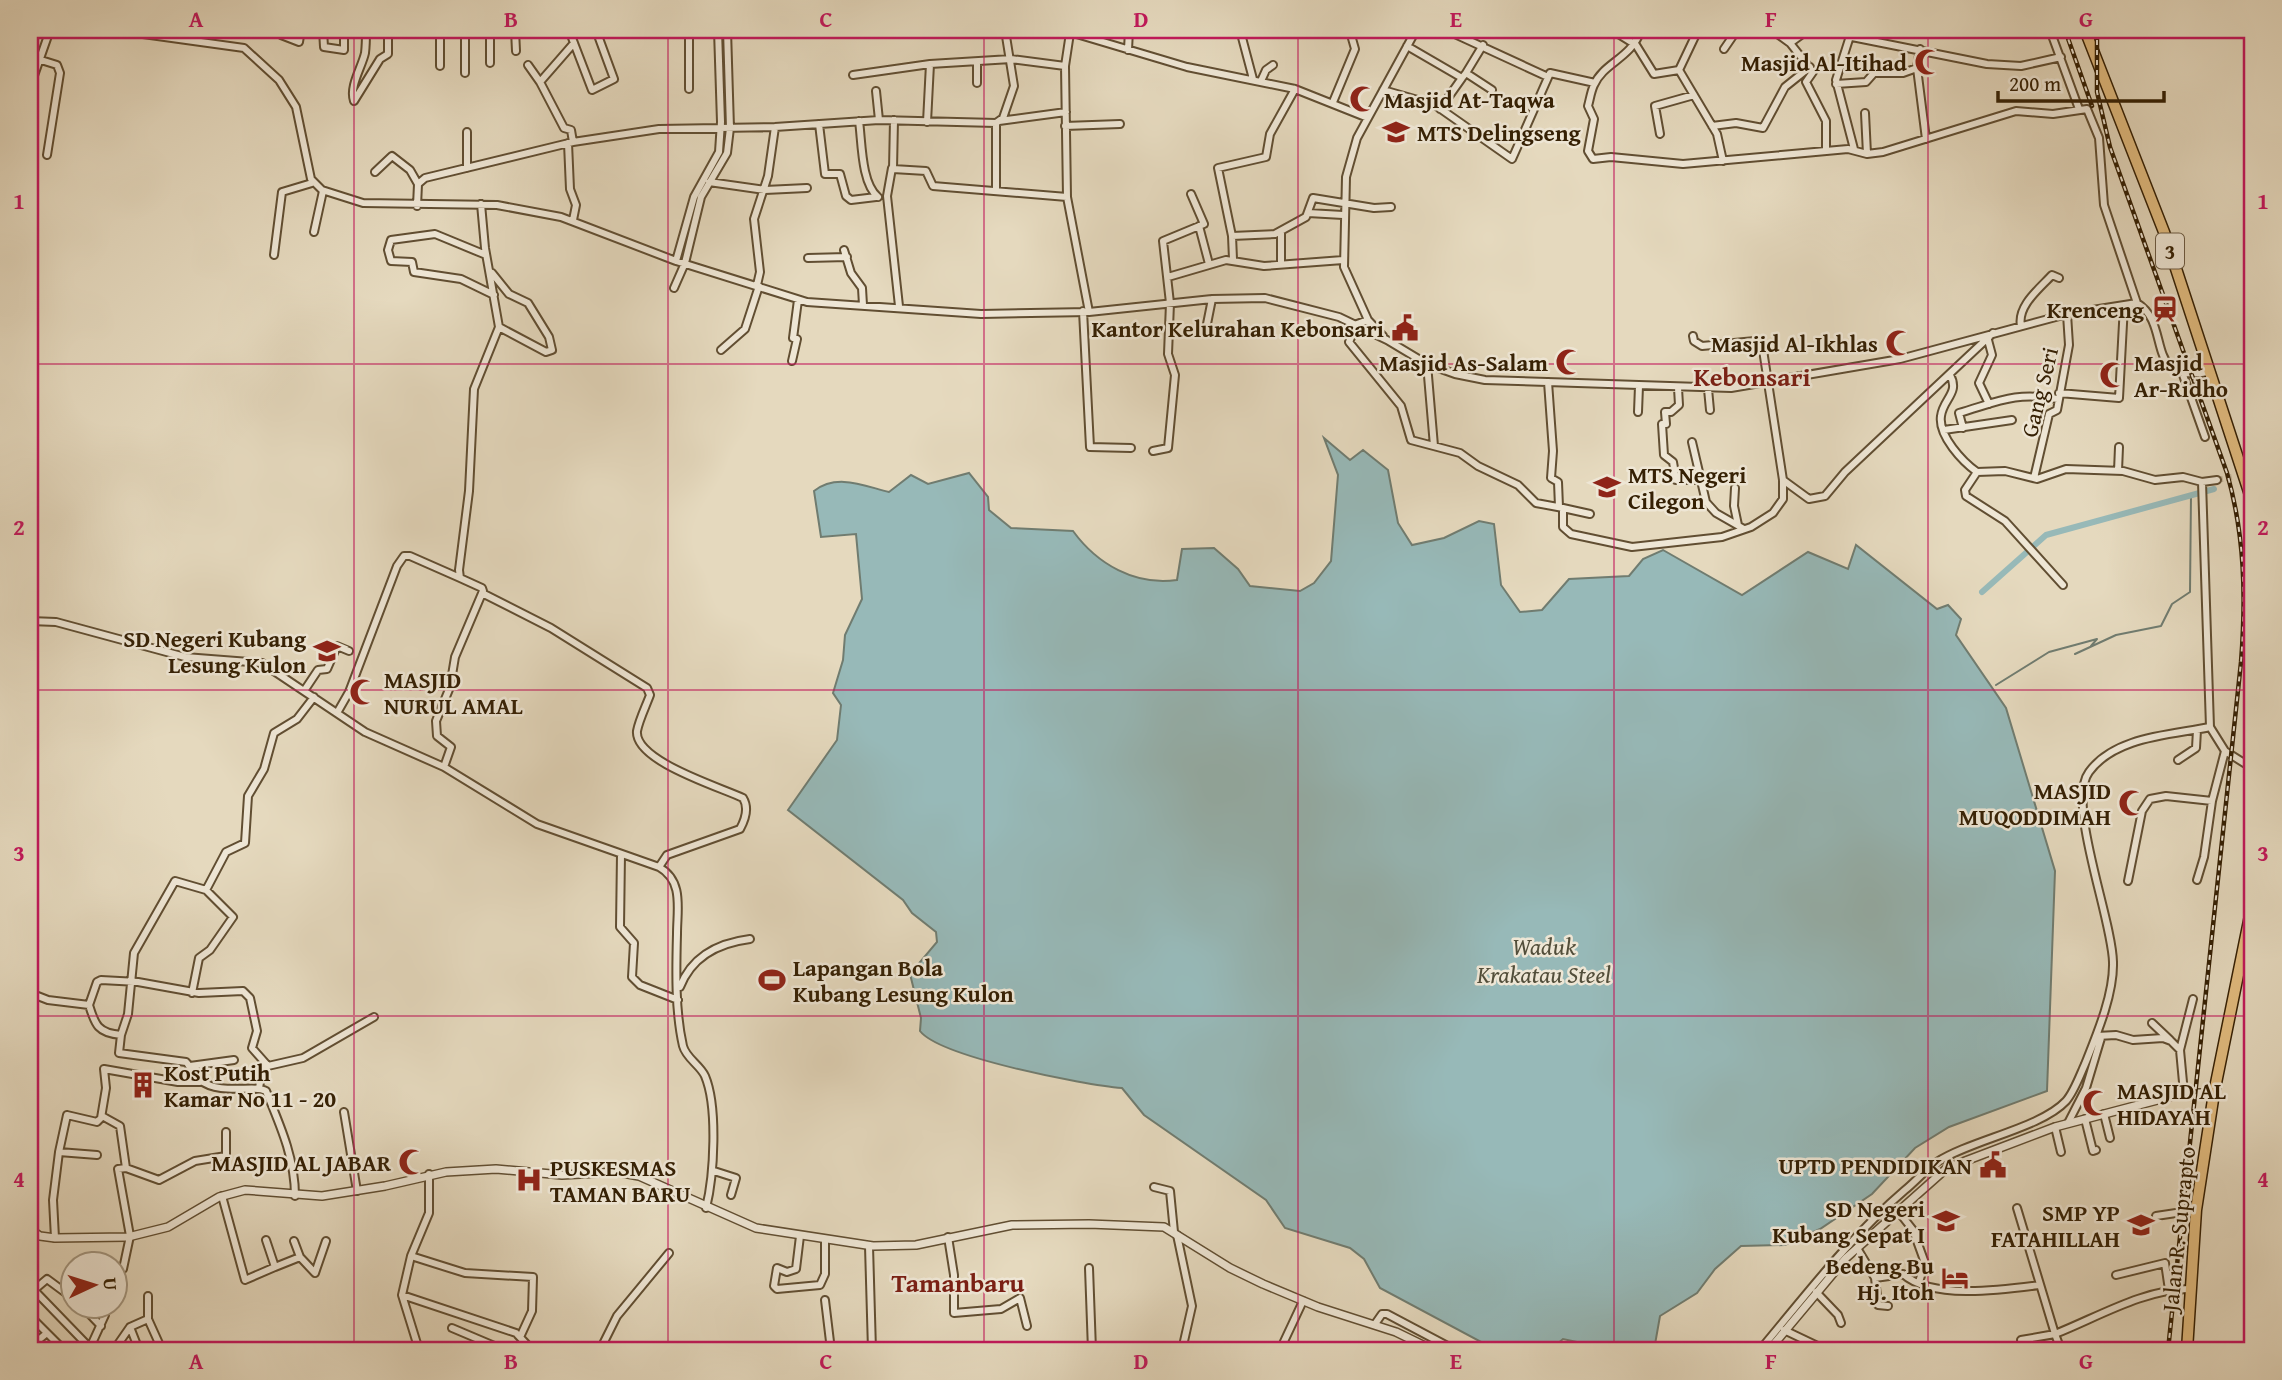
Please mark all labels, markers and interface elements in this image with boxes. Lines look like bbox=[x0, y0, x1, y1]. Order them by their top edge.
text: A bbox=[189, 2, 204, 35]
text: B bbox=[504, 2, 518, 35]
text: C bbox=[819, 2, 833, 35]
text: D bbox=[1134, 2, 1149, 35]
text: E bbox=[1450, 2, 1462, 35]
text: F bbox=[1765, 2, 1777, 35]
text: G bbox=[2079, 2, 2093, 35]
place label: Masjid Al-Itihad bbox=[1741, 46, 1908, 79]
mosque icon: Masjid Al-Itihad bbox=[1913, 47, 1943, 77]
scale bar bbox=[1998, 60, 2165, 104]
text: 200 m bbox=[2009, 68, 2061, 99]
place label: Masjid At-Taqwa bbox=[1384, 83, 1555, 116]
mosque icon: Masjid At-Taqwa bbox=[1348, 84, 1378, 114]
place label: MTS Delingseng bbox=[1417, 116, 1581, 149]
school or university icon: MTS Delingseng bbox=[1381, 117, 1411, 147]
text: 1 bbox=[13, 184, 25, 217]
text: 1 bbox=[2257, 184, 2269, 217]
road number: 3 bbox=[2156, 233, 2184, 268]
place label: Krenceng bbox=[2047, 293, 2145, 326]
station icon: Krenceng bbox=[2150, 294, 2180, 324]
place label: Kantor Kelurahan Kebonsari bbox=[1092, 312, 1384, 345]
public building icon: Kantor Kelurahan Kebonsari bbox=[1390, 313, 1420, 343]
place label: Masjid Al-Ikhlas bbox=[1711, 327, 1878, 360]
mosque icon: Masjid Al-Ikhlas bbox=[1884, 328, 1914, 358]
street label: Gang Seri bbox=[2012, 343, 2066, 441]
place label: Masjid As-Salam bbox=[1379, 346, 1548, 379]
place label: Masjid Ar-Ridho bbox=[2134, 346, 2228, 405]
mosque icon: Masjid As-Salam bbox=[1554, 347, 1584, 377]
district label: Kebonsari bbox=[1693, 357, 1811, 396]
mosque icon: Masjid Ar-Ridho bbox=[2098, 360, 2128, 390]
place label: MTS Negeri Cilegon bbox=[1628, 458, 1746, 517]
school or university icon: MTS Negeri Cilegon bbox=[1592, 472, 1622, 502]
text: 2 bbox=[13, 510, 25, 543]
text: 2 bbox=[2257, 510, 2269, 543]
place label: SD Negeri Kubang Lesung Kulon bbox=[123, 622, 307, 681]
school or university icon: SD Negeri Kubang Lesung Kulon bbox=[312, 636, 342, 666]
place label: MASJID NURUL AMAL bbox=[384, 663, 523, 722]
mosque icon: MASJID NURUL AMAL bbox=[348, 677, 378, 707]
place label: MASJID MUQODDIMAH bbox=[1959, 774, 2111, 833]
mosque icon: MASJID MUQODDIMAH bbox=[2117, 788, 2147, 818]
text: 3 bbox=[13, 836, 25, 869]
text: 3 bbox=[2257, 836, 2269, 869]
water label: Waduk Krakatau Steel bbox=[1476, 929, 1611, 992]
place label: Lapangan Bola Kubang Lesung Kulon bbox=[793, 951, 1014, 1010]
sports icon: Lapangan Bola Kubang Lesung Kulon bbox=[757, 965, 787, 995]
place label: Kost Putih Kamar No 11 - 20 bbox=[164, 1056, 336, 1115]
building icon: Kost Putih Kamar No 11 - 20 bbox=[128, 1070, 158, 1100]
place label: MASJID AL HIDAYAH bbox=[2117, 1074, 2226, 1133]
mosque icon: MASJID AL HIDAYAH bbox=[2081, 1088, 2111, 1118]
street label: Jalan R. Suprapto bbox=[2153, 1145, 2203, 1316]
place label: MASJID AL JABAR bbox=[211, 1146, 392, 1179]
mosque icon: MASJID AL JABAR bbox=[397, 1147, 427, 1177]
place label: UPTD PENDIDIKAN bbox=[1778, 1149, 1972, 1182]
public building icon: UPTD PENDIDIKAN bbox=[1978, 1150, 2008, 1180]
place label: PUSKESMAS TAMAN BARU bbox=[550, 1151, 690, 1210]
text: 4 bbox=[13, 1162, 25, 1195]
text: 4 bbox=[2257, 1162, 2269, 1195]
hospital icon: PUSKESMAS TAMAN BARU bbox=[514, 1165, 544, 1195]
place label: SD Negeri Kubang Sepat I bbox=[1772, 1192, 1925, 1251]
place label: SMP YP FATAHILLAH bbox=[1991, 1196, 2120, 1255]
school or university icon: SD Negeri Kubang Sepat I bbox=[1931, 1206, 1961, 1236]
school or university icon: SMP YP FATAHILLAH bbox=[2126, 1210, 2156, 1240]
place label: Bedeng Bu Hj. Itoh bbox=[1826, 1249, 1935, 1308]
north arrow bbox=[60, 1250, 130, 1320]
district label: Tamanbaru bbox=[891, 1263, 1025, 1302]
hotel icon: Bedeng Bu Hj. Itoh bbox=[1940, 1263, 1970, 1293]
text: U bbox=[97, 1276, 125, 1291]
text: A bbox=[189, 1344, 204, 1377]
text: B bbox=[504, 1344, 518, 1377]
text: C bbox=[819, 1344, 833, 1377]
text: D bbox=[1134, 1344, 1149, 1377]
text: E bbox=[1450, 1344, 1462, 1377]
text: F bbox=[1765, 1344, 1777, 1377]
text: G bbox=[2079, 1344, 2093, 1377]

